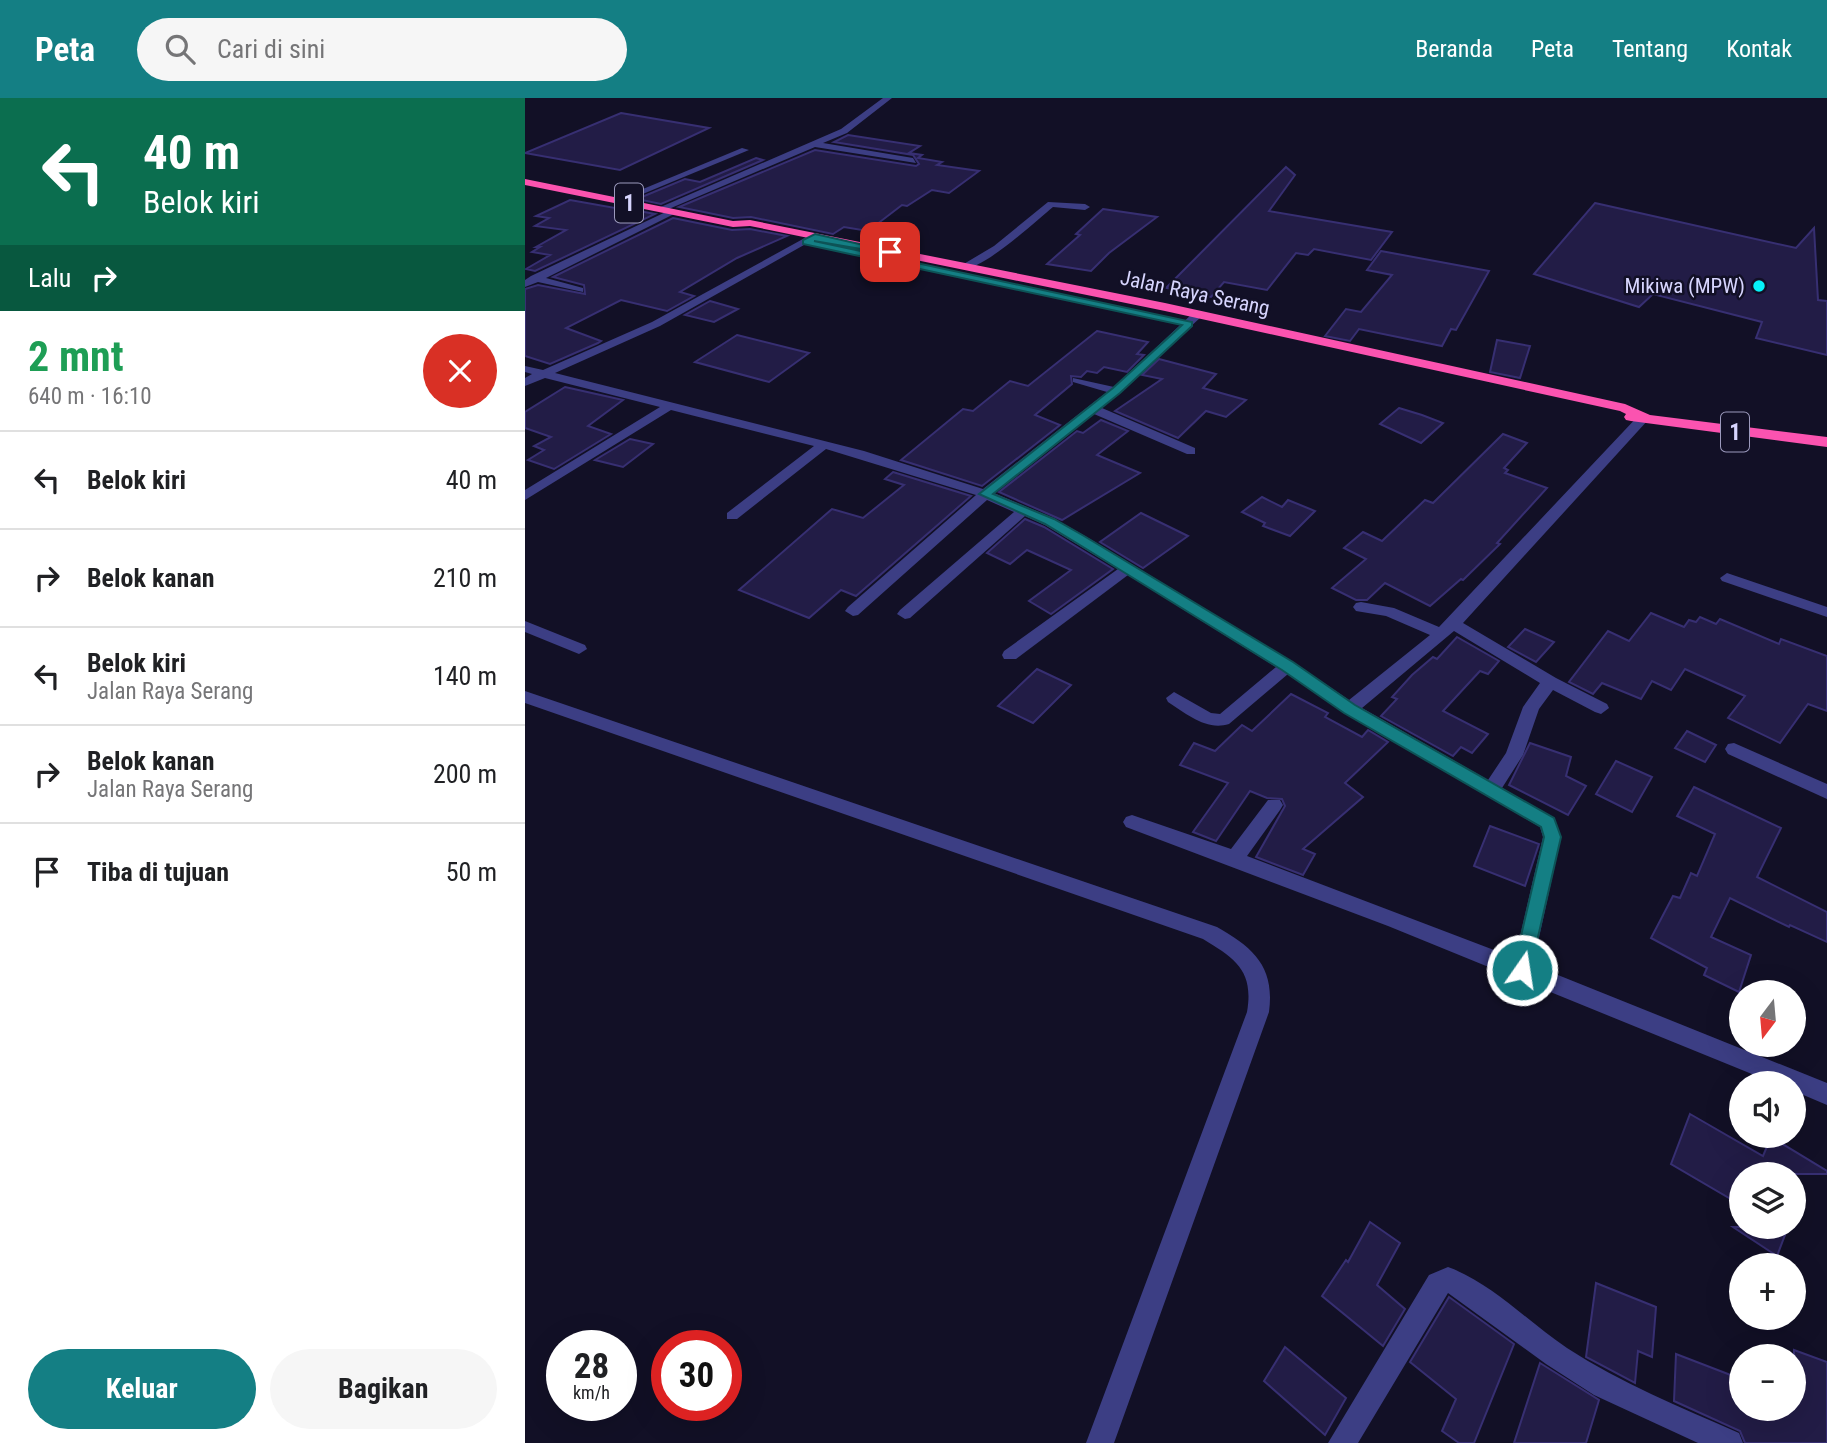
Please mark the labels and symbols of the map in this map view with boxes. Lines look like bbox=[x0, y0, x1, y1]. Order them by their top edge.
road number: 1 bbox=[615, 184, 643, 222]
pin bbox=[860, 222, 920, 282]
street label: Jalan Raya Serang bbox=[1118, 265, 1272, 321]
place label: Mikiwa (MPW) bbox=[1625, 274, 1745, 298]
marker: Mikiwa (MPW) bbox=[1751, 278, 1767, 294]
road number: 1 bbox=[1721, 412, 1749, 452]
position arrow bbox=[1485, 933, 1559, 1007]
north arrow bbox=[1729, 980, 1806, 1057]
speed limit sign: 30 bbox=[651, 1330, 742, 1421]

